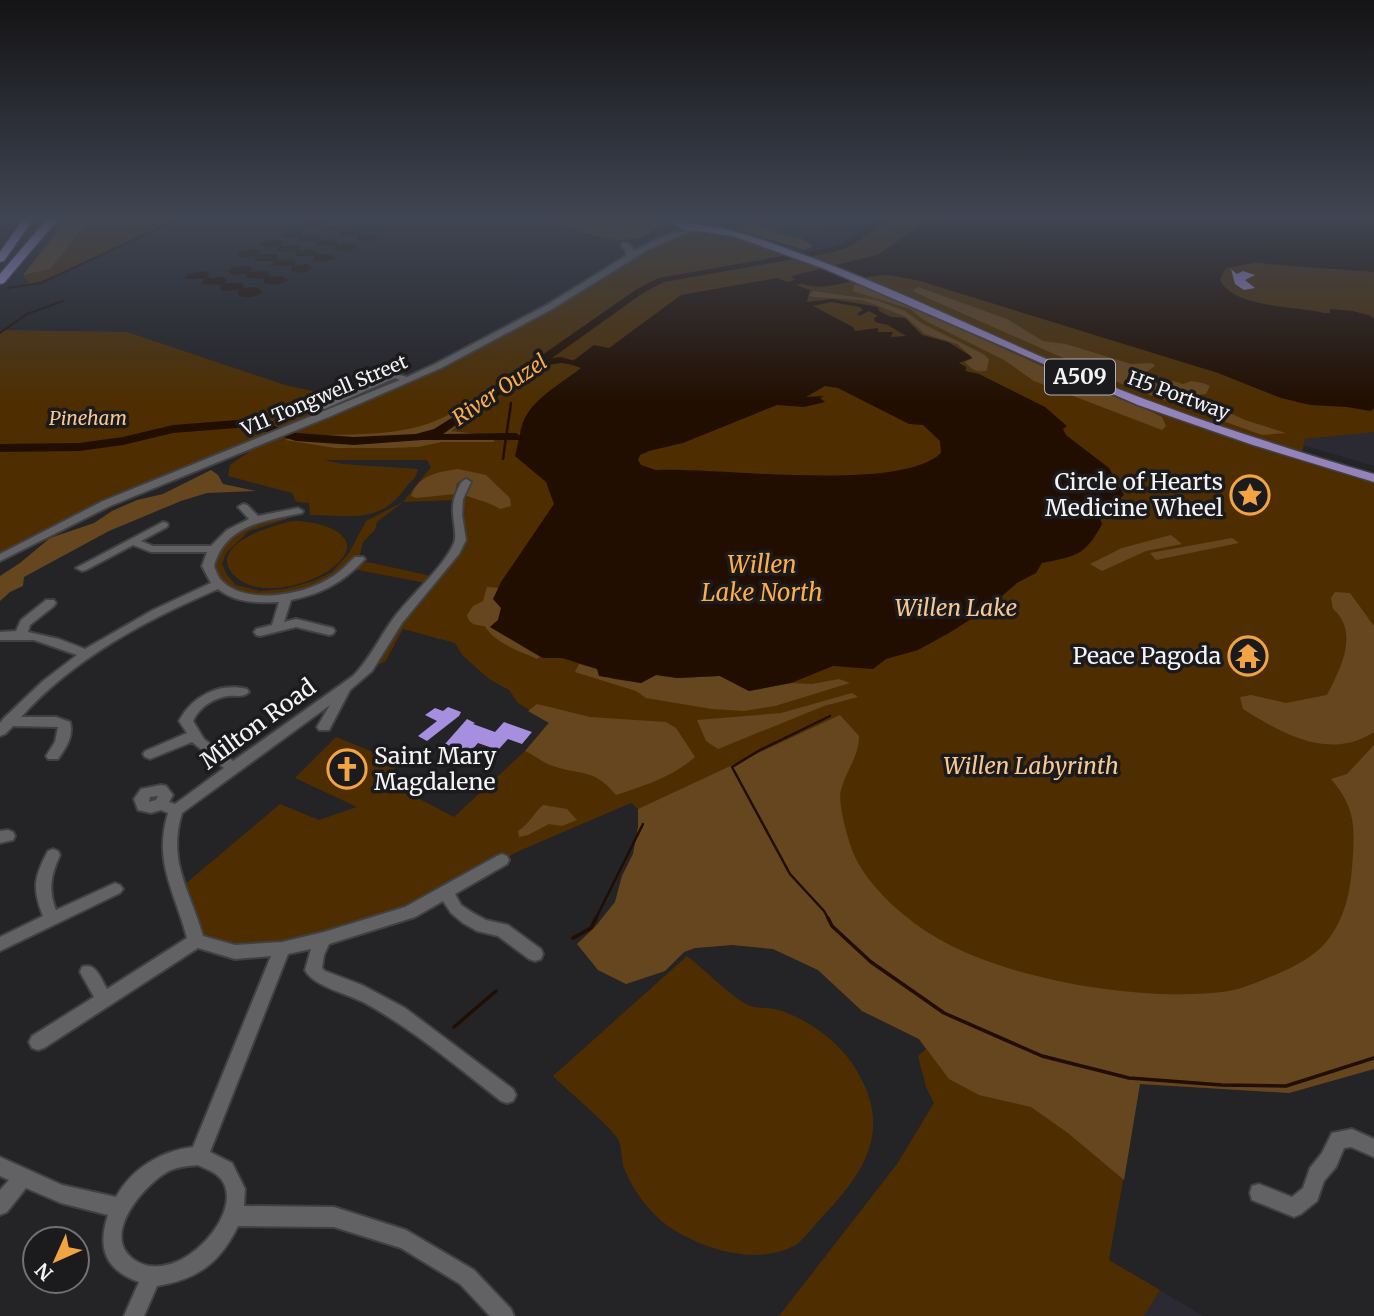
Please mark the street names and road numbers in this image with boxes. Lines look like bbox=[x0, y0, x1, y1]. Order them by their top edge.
street label: V11 Tongwell Street bbox=[236, 349, 411, 441]
road number: A509 bbox=[1045, 360, 1115, 394]
street label: H5 Portway bbox=[1125, 366, 1233, 424]
street label: Milton Road bbox=[194, 672, 321, 775]

